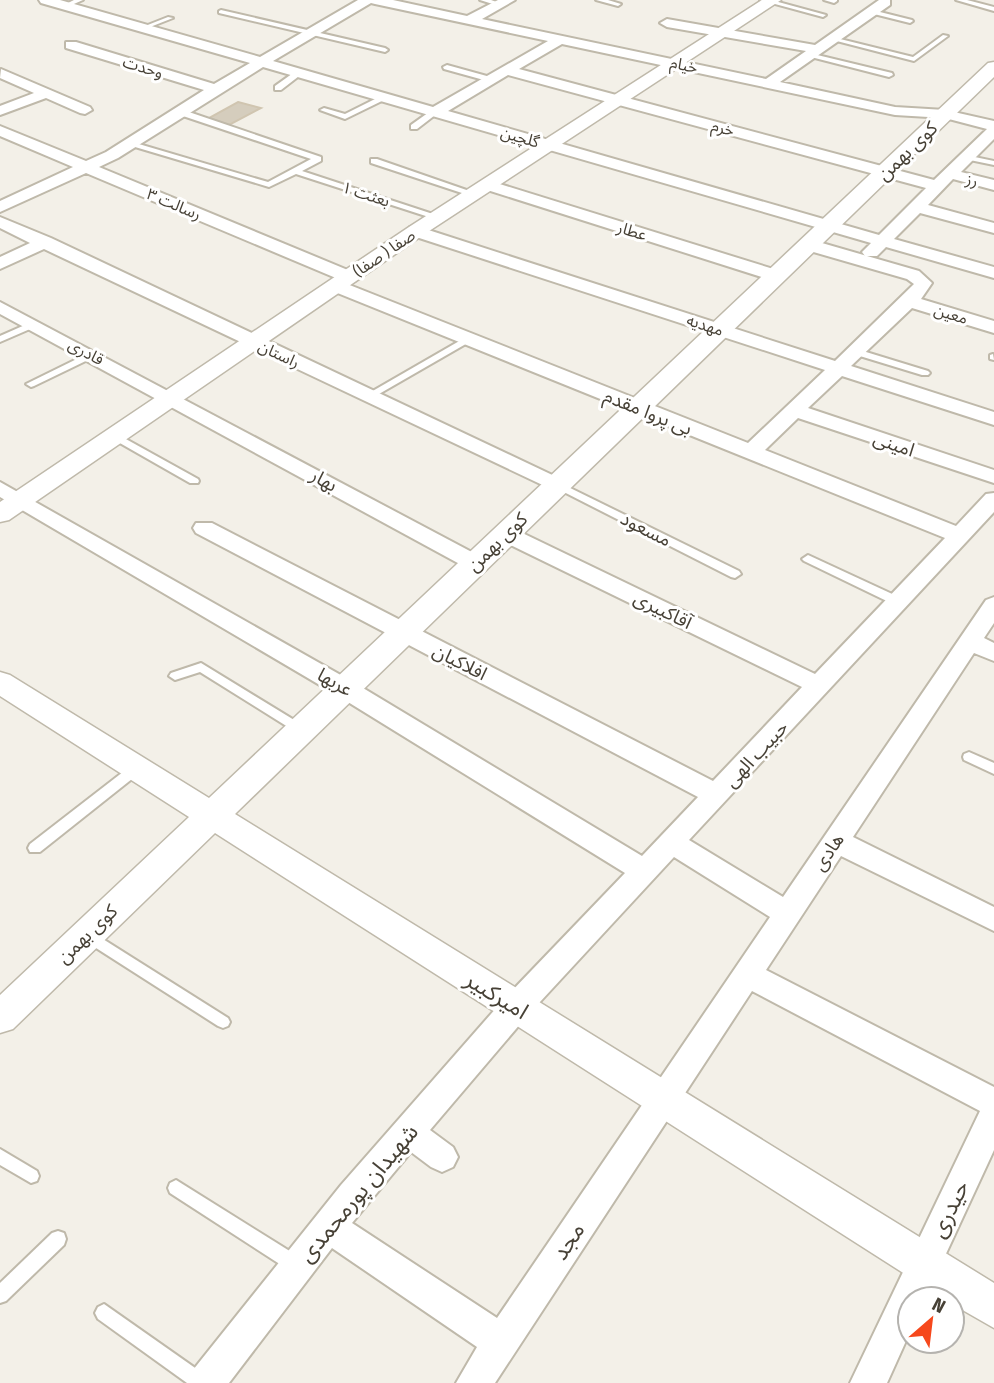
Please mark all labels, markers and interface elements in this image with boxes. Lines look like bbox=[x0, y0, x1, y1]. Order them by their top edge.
street label: وحدت bbox=[121, 52, 165, 82]
street label: خیام bbox=[668, 53, 700, 80]
street label: خرم bbox=[709, 116, 737, 143]
street label: کوی بهمن bbox=[872, 116, 943, 185]
street label: گلچین bbox=[498, 122, 542, 153]
street label: رز bbox=[963, 169, 980, 191]
street label: بعثت ۱ bbox=[340, 177, 392, 211]
street label: رسالت ۳ bbox=[144, 184, 204, 224]
street label: عطار bbox=[614, 217, 649, 244]
street label: صفا ( صفا) bbox=[349, 225, 419, 281]
street label: معین bbox=[932, 300, 970, 328]
street label: مهدیه bbox=[684, 310, 726, 340]
street label: قادری bbox=[65, 335, 107, 369]
street label: راستان bbox=[255, 336, 303, 372]
street label: بی پروا مقدم bbox=[599, 384, 695, 443]
street label: امینی bbox=[870, 426, 918, 462]
street label: بهار bbox=[306, 463, 341, 497]
street label: مسعود bbox=[617, 506, 675, 552]
street label: کوی بهمن bbox=[462, 507, 533, 576]
street label: آقاکبیری bbox=[630, 586, 697, 635]
street label: افلاکیان bbox=[429, 639, 491, 685]
street label: عربها bbox=[313, 663, 357, 701]
street label: حبیب الهی bbox=[719, 716, 793, 792]
street label: هادی bbox=[807, 829, 849, 875]
street label: کوی بهمن bbox=[52, 899, 123, 968]
street label: امیرکبیر bbox=[459, 964, 534, 1025]
street label: شهیدان پورمحمدی bbox=[292, 1118, 425, 1269]
street label: حیدری bbox=[923, 1176, 975, 1242]
street label: مجد bbox=[545, 1217, 591, 1265]
north arrow bbox=[896, 1285, 966, 1355]
text: N bbox=[928, 1293, 949, 1318]

